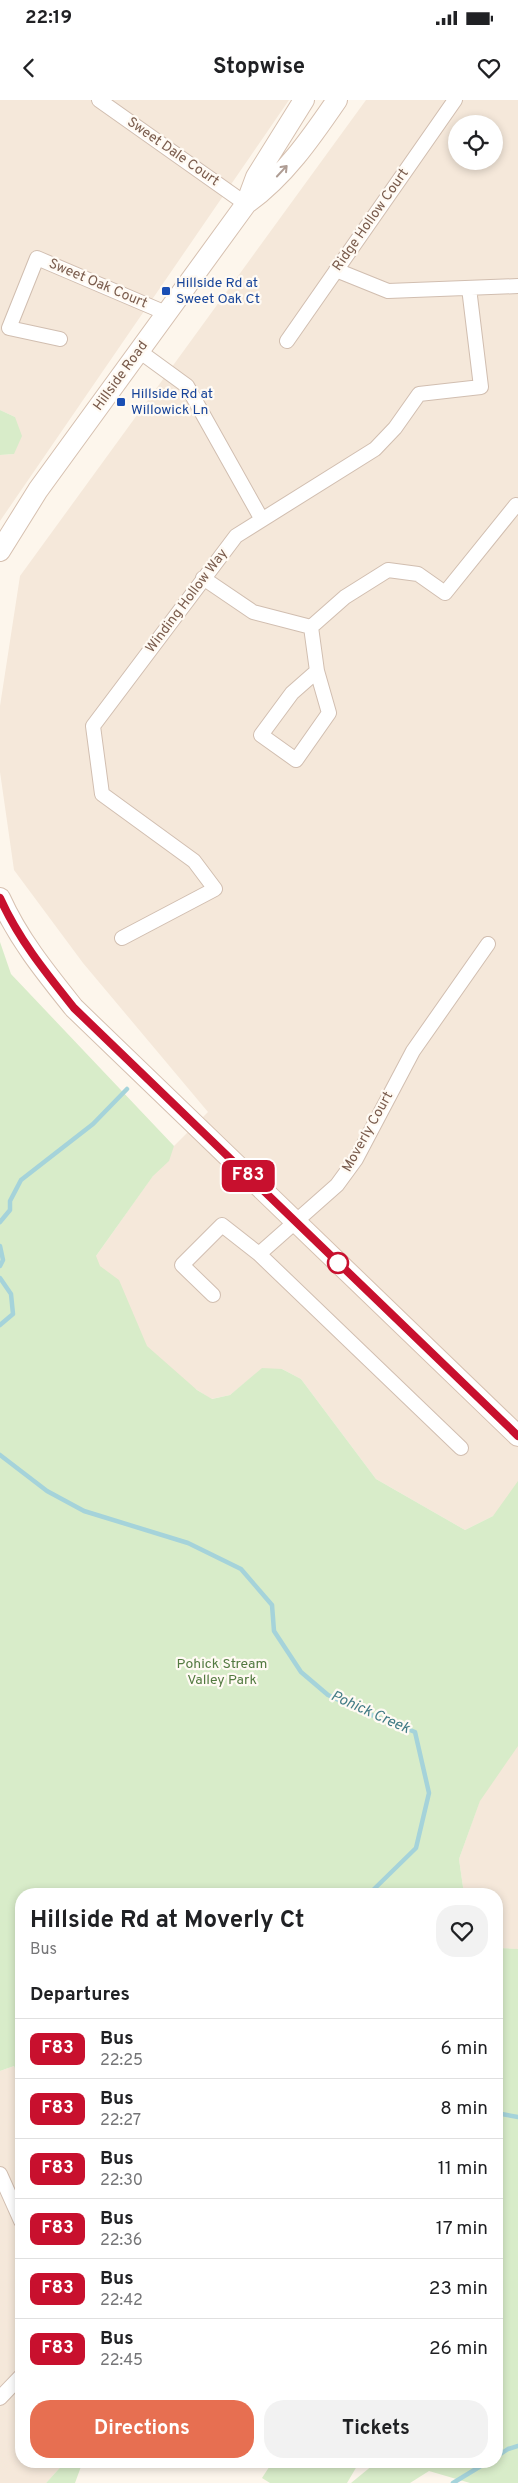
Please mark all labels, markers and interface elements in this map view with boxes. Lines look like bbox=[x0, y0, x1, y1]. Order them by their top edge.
text: 22:19 bbox=[25, 6, 72, 30]
icon: back bbox=[15, 54, 43, 82]
text: Stopwise bbox=[213, 54, 305, 81]
icon: heart bbox=[475, 54, 503, 82]
street label: Sweet Dale Court bbox=[124, 114, 222, 190]
map controls bbox=[448, 115, 503, 170]
button: locate bbox=[448, 115, 503, 170]
one-way arrow bbox=[276, 165, 288, 178]
street label: Ridge Hollow Court bbox=[329, 165, 413, 275]
street label: Sweet Oak Court bbox=[46, 256, 150, 312]
place label: Hillside Rd at Sweet Oak Ct bbox=[176, 275, 260, 308]
marker: Hillside Rd at Sweet Oak Ct bbox=[160, 285, 172, 297]
street label: Hillside Road bbox=[90, 338, 152, 414]
place label: Hillside Rd at Willowick Ln bbox=[131, 386, 213, 419]
marker: Hillside Rd at Willowick Ln bbox=[115, 396, 127, 408]
street label: Winding Hollow Way bbox=[142, 546, 232, 656]
street label: Moverly Court bbox=[339, 1089, 397, 1175]
line badge: F83 bbox=[219, 1160, 277, 1192]
text: F83 bbox=[232, 1164, 264, 1187]
unlabelled marker bbox=[327, 1252, 349, 1274]
park label: Pohick Stream Valley Park bbox=[177, 1656, 267, 1689]
water label: Pohick Creek bbox=[328, 1687, 413, 1739]
button: heart bbox=[436, 1905, 488, 1957]
text: Hillside Rd at Moverly Ct bbox=[30, 1906, 304, 1936]
text: Bus bbox=[30, 1940, 57, 1960]
text: Departures bbox=[30, 1983, 130, 2007]
text: Bus bbox=[100, 2027, 134, 2051]
text: F83 bbox=[41, 2037, 74, 2060]
text: 6 min bbox=[441, 2037, 488, 2061]
text: 22:25 bbox=[100, 2051, 143, 2071]
text: Bus bbox=[100, 2087, 134, 2111]
text: F83 bbox=[41, 2097, 74, 2120]
text: 8 min bbox=[440, 2097, 488, 2121]
text: 22:27 bbox=[100, 2111, 141, 2131]
text: Bus bbox=[100, 2147, 134, 2171]
text: F83 bbox=[41, 2157, 74, 2180]
text: 11 min bbox=[438, 2157, 488, 2181]
text: 22:30 bbox=[100, 2171, 143, 2191]
text: Bus bbox=[100, 2207, 134, 2231]
text: F83 bbox=[41, 2217, 74, 2240]
text: 17 min bbox=[436, 2217, 488, 2241]
text: 22:36 bbox=[100, 2231, 142, 2251]
text: Bus bbox=[100, 2267, 134, 2291]
text: F83 bbox=[41, 2277, 74, 2300]
text: 23 min bbox=[429, 2277, 488, 2301]
text: 22:42 bbox=[100, 2291, 143, 2311]
text: Bus bbox=[100, 2327, 134, 2351]
text: F83 bbox=[41, 2337, 74, 2360]
text: 26 min bbox=[429, 2337, 488, 2361]
text: 22:45 bbox=[100, 2351, 143, 2371]
button: Directions bbox=[30, 2400, 254, 2458]
button: Tickets bbox=[264, 2400, 488, 2458]

